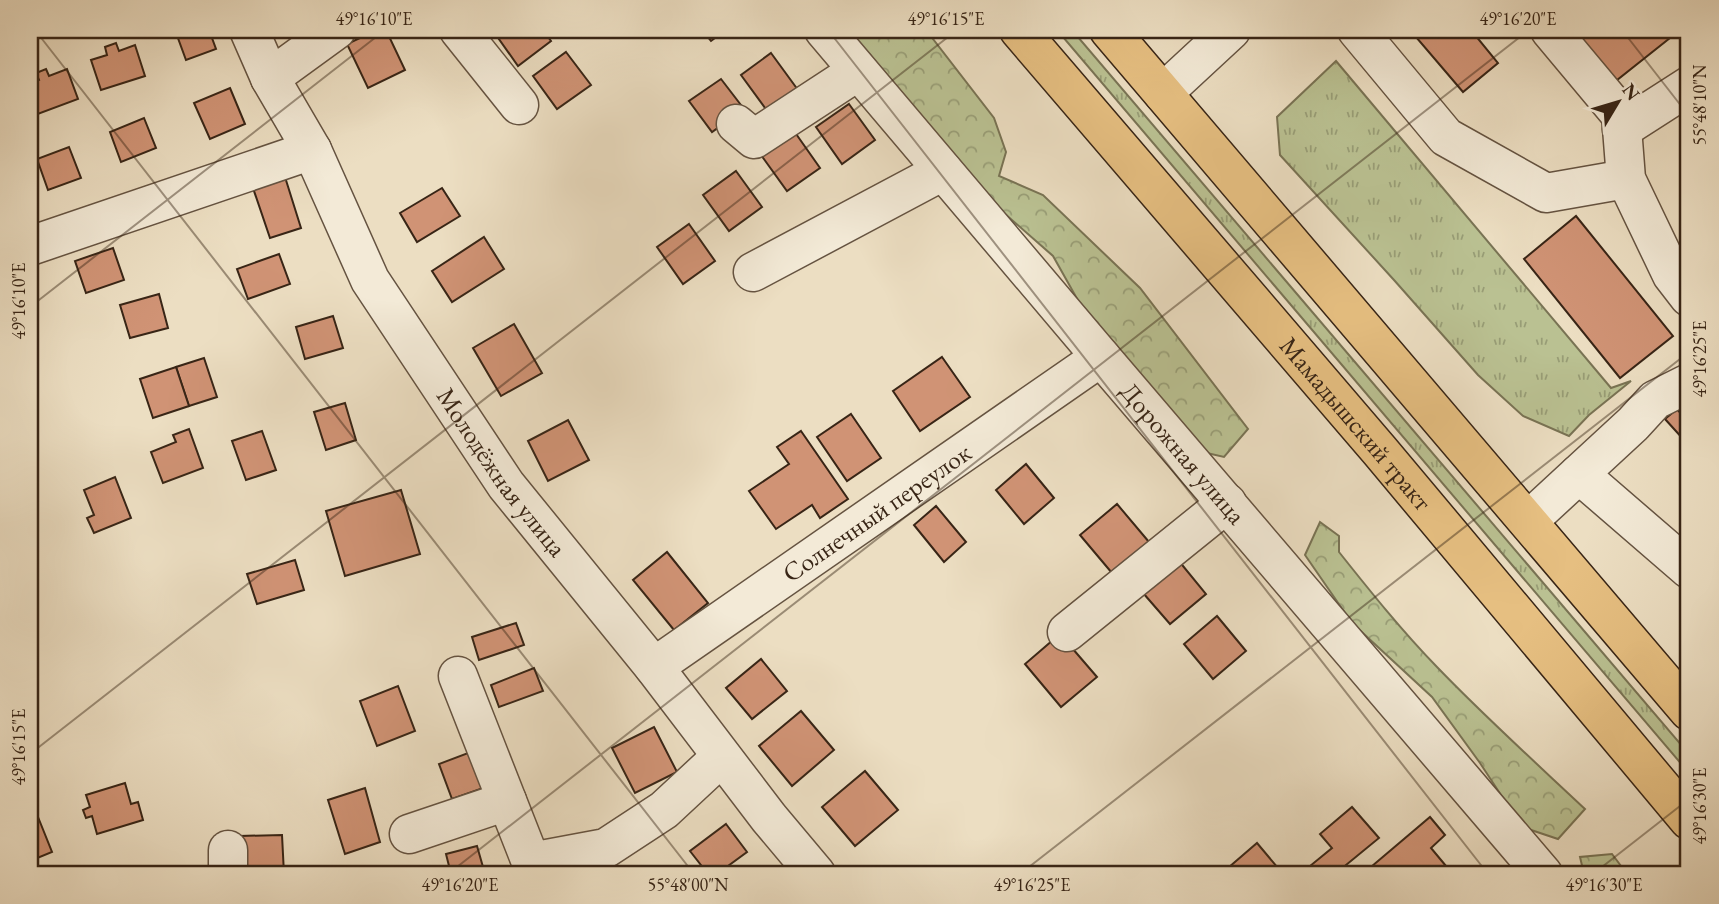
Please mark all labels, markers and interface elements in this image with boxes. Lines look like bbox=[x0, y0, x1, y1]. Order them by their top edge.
text: 49°16'10"E bbox=[336, 7, 412, 30]
text: 49°16'15"E bbox=[908, 7, 984, 30]
text: 49°16'20"E bbox=[1480, 7, 1556, 30]
text: 55°48'10"N bbox=[1688, 64, 1711, 145]
north arrow bbox=[1582, 66, 1652, 136]
text: N bbox=[1616, 78, 1646, 106]
text: 49°16'10"E bbox=[7, 263, 30, 339]
text: 49°16'25"E bbox=[1688, 321, 1711, 397]
street label: Мамадышский тракт bbox=[1272, 329, 1440, 518]
street label: Дорожная улица bbox=[1113, 375, 1254, 532]
street label: Молодёжная улица bbox=[429, 381, 575, 564]
street label: Солнечный переулок bbox=[776, 435, 978, 590]
text: 49°16'15"E bbox=[7, 709, 30, 785]
text: 49°16'30"E bbox=[1688, 768, 1711, 844]
text: 49°16'20"E bbox=[422, 873, 498, 896]
text: 55°48'00"N bbox=[648, 873, 729, 896]
text: 49°16'25"E bbox=[994, 873, 1070, 896]
text: 49°16'30"E bbox=[1566, 873, 1642, 896]

